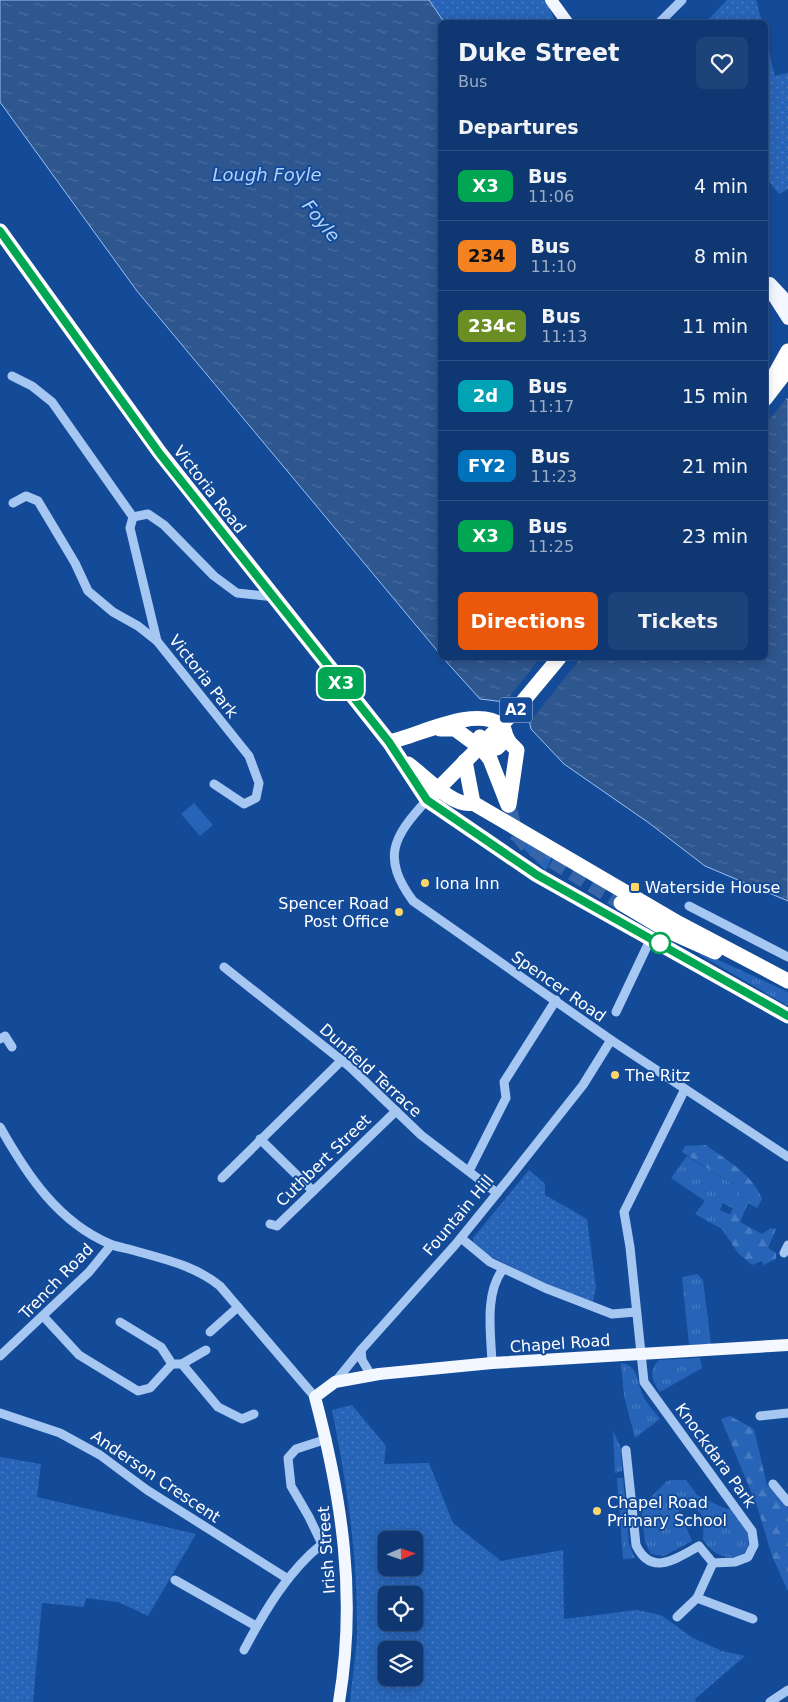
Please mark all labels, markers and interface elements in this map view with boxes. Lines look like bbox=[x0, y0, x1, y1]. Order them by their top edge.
button: heart bbox=[696, 37, 748, 89]
text: Duke Street bbox=[458, 39, 620, 67]
text: Bus bbox=[458, 72, 487, 91]
text: Departures bbox=[458, 116, 579, 138]
water label: Lough Foyle bbox=[212, 164, 322, 185]
text: Bus bbox=[528, 165, 567, 187]
text: X3 bbox=[472, 175, 499, 196]
text: 4 min bbox=[694, 175, 748, 197]
text: 11:06 bbox=[528, 187, 574, 206]
water label: Foyle bbox=[298, 195, 345, 246]
text: Bus bbox=[531, 235, 570, 257]
text: 234 bbox=[468, 245, 506, 266]
text: 8 min bbox=[694, 245, 748, 267]
text: 11:10 bbox=[531, 257, 577, 276]
text: Bus bbox=[541, 305, 581, 327]
text: 234c bbox=[468, 315, 516, 336]
text: 11 min bbox=[682, 315, 748, 337]
text: 11:13 bbox=[541, 327, 587, 346]
text: Bus bbox=[528, 375, 567, 397]
text: 2d bbox=[473, 385, 498, 406]
text: 15 min bbox=[682, 385, 748, 407]
text: 11:17 bbox=[528, 397, 574, 416]
street label: Victoria Road bbox=[169, 442, 250, 537]
text: Bus bbox=[531, 445, 570, 467]
text: FY2 bbox=[468, 455, 506, 476]
text: 21 min bbox=[682, 455, 748, 477]
text: 11:23 bbox=[531, 467, 577, 486]
text: Bus bbox=[528, 515, 567, 537]
text: X3 bbox=[472, 525, 499, 546]
text: 23 min bbox=[682, 525, 748, 547]
text: 11:25 bbox=[528, 537, 574, 556]
button: Directions bbox=[458, 592, 598, 650]
button: Tickets bbox=[608, 592, 748, 650]
street label: Victoria Park bbox=[165, 631, 242, 722]
line badge: X3 bbox=[318, 667, 364, 699]
text: X3 bbox=[328, 672, 354, 693]
road number: A2 bbox=[500, 698, 532, 722]
place label: Iona Inn bbox=[435, 874, 500, 893]
marker: Iona Inn bbox=[419, 877, 431, 889]
place label: Waterside House bbox=[645, 878, 780, 897]
marker: Waterside House bbox=[629, 881, 641, 893]
place label: Spencer Road Post Office bbox=[278, 894, 389, 931]
marker: Spencer Road Post Office bbox=[393, 906, 405, 918]
unlabelled marker bbox=[649, 932, 671, 954]
street label: Spencer Road bbox=[508, 947, 610, 1026]
street label: Dunfield Terrace bbox=[316, 1020, 425, 1121]
place label: The Ritz bbox=[624, 1066, 690, 1085]
marker: The Ritz bbox=[609, 1069, 621, 1081]
street label: Cuthbert Street bbox=[272, 1110, 375, 1210]
street label: Fountain Hill bbox=[419, 1171, 498, 1260]
street label: Trench Road bbox=[15, 1240, 97, 1324]
street label: Chapel Road bbox=[509, 1331, 611, 1356]
street label: Knockdara Park bbox=[671, 1399, 760, 1512]
street label: Anderson Crescent bbox=[88, 1426, 224, 1527]
place label: Chapel Road Primary School bbox=[607, 1493, 727, 1530]
street label: Irish Street bbox=[314, 1505, 339, 1594]
marker: Chapel Road Primary School bbox=[591, 1505, 603, 1517]
north arrow bbox=[378, 1531, 422, 1576]
map controls bbox=[378, 1531, 423, 1686]
button: locate bbox=[378, 1586, 423, 1631]
button: layers bbox=[378, 1641, 423, 1686]

